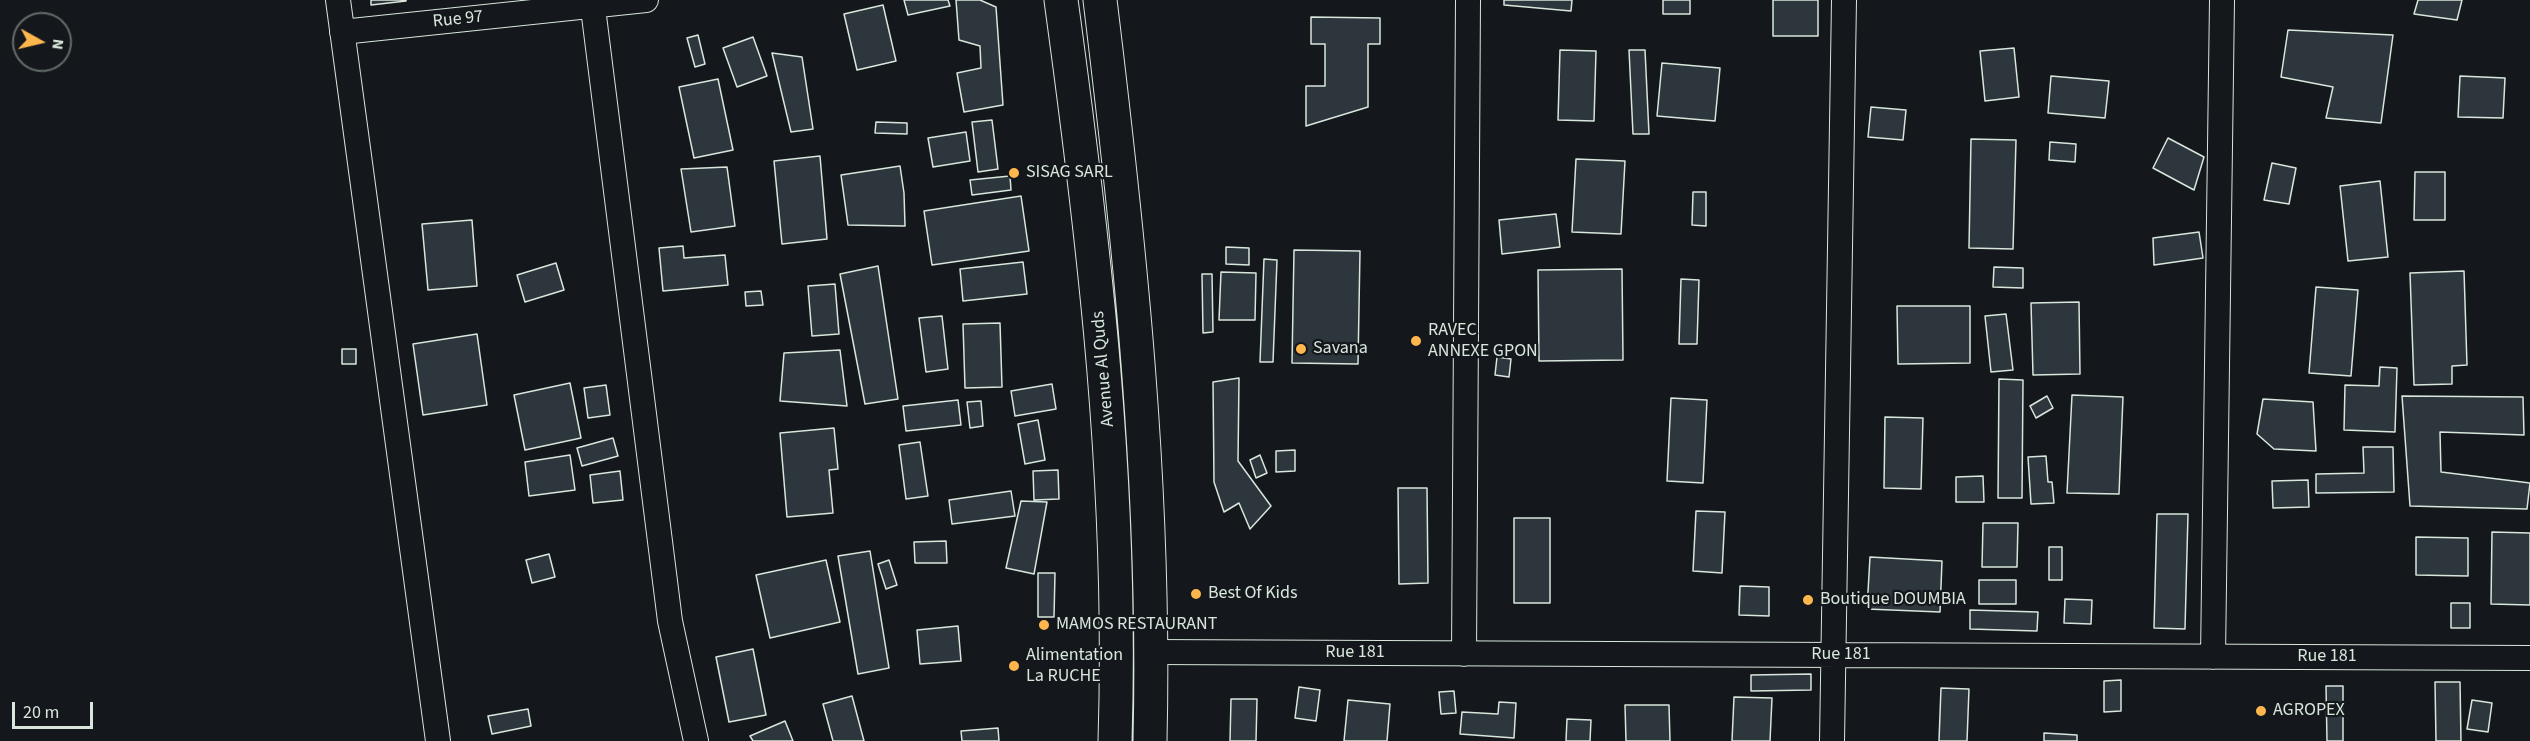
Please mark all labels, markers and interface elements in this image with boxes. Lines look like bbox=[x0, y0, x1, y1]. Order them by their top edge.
street label: Rue 97 bbox=[432, 7, 484, 33]
north arrow bbox=[12, 12, 72, 72]
text: N bbox=[46, 37, 69, 51]
place label: SISAG SARL bbox=[1026, 162, 1113, 184]
marker: SISAG SARL bbox=[1007, 166, 1021, 180]
street label: Avenue Al Quds bbox=[1088, 310, 1120, 428]
place label: RAVEC ANNEXE GPON bbox=[1428, 320, 1538, 362]
marker: RAVEC ANNEXE GPON bbox=[1409, 334, 1423, 348]
place label: Savana bbox=[1313, 338, 1368, 360]
marker: Savana bbox=[1294, 342, 1308, 356]
place label: Best Of Kids bbox=[1208, 583, 1298, 605]
marker: Best Of Kids bbox=[1189, 587, 1203, 601]
place label: Boutique DOUMBIA bbox=[1820, 589, 1966, 611]
marker: Boutique DOUMBIA bbox=[1801, 593, 1815, 607]
place label: MAMOS RESTAURANT bbox=[1056, 614, 1217, 636]
marker: MAMOS RESTAURANT bbox=[1037, 618, 1051, 632]
street label: Rue 181 bbox=[1325, 642, 1385, 664]
street label: Rue 181 bbox=[1811, 644, 1871, 666]
place label: Alimentation La RUCHE bbox=[1026, 645, 1123, 688]
street label: Rue 181 bbox=[2297, 646, 2357, 668]
marker: Alimentation La RUCHE bbox=[1007, 659, 1021, 673]
scale bar bbox=[15, 690, 96, 728]
text: 20 m bbox=[23, 700, 59, 725]
place label: AGROPEX bbox=[2273, 700, 2345, 722]
marker: AGROPEX bbox=[2254, 704, 2268, 718]

